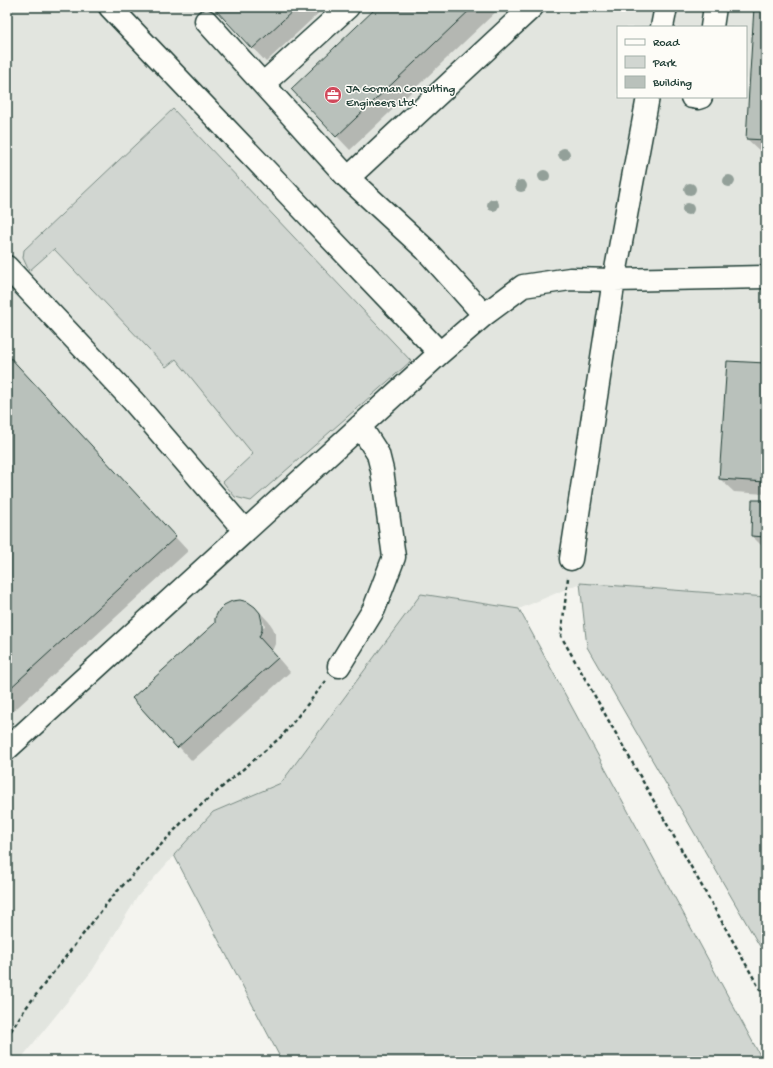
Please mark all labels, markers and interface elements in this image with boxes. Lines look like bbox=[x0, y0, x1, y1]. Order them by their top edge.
legend bbox=[617, 26, 747, 98]
text: Road bbox=[653, 37, 680, 51]
text: Park bbox=[652, 57, 678, 71]
text: Building bbox=[652, 77, 692, 91]
place label: JA Gorman Consulting Engineers Ltd. bbox=[346, 83, 455, 111]
office icon: JA Gorman Consulting Engineers Ltd. bbox=[323, 85, 343, 105]

